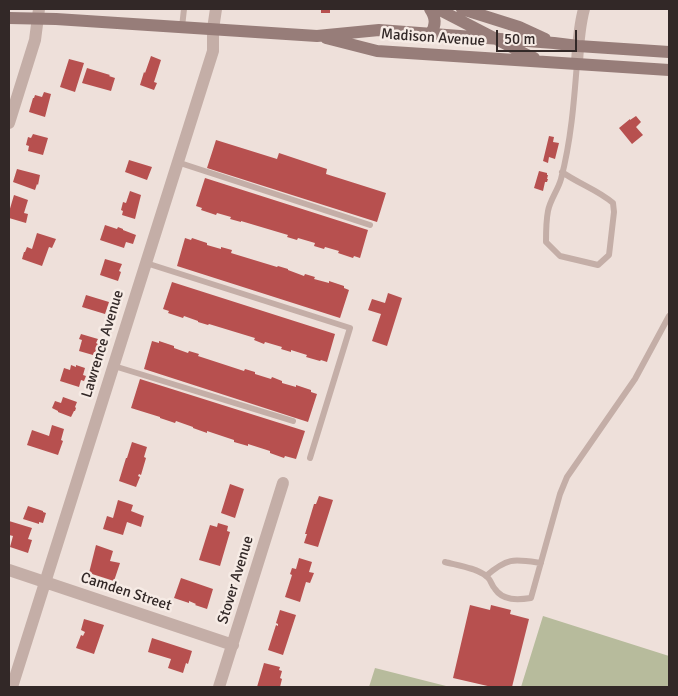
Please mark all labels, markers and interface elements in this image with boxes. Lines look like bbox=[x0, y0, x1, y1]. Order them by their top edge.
scale bar bbox=[498, 20, 579, 52]
street label: Madison Avenue bbox=[380, 25, 486, 51]
text: 50 m bbox=[504, 30, 535, 48]
street label: Lawrence Avenue bbox=[78, 288, 128, 400]
street label: Stover Avenue bbox=[214, 534, 258, 626]
street label: Camden Street bbox=[78, 569, 174, 615]

